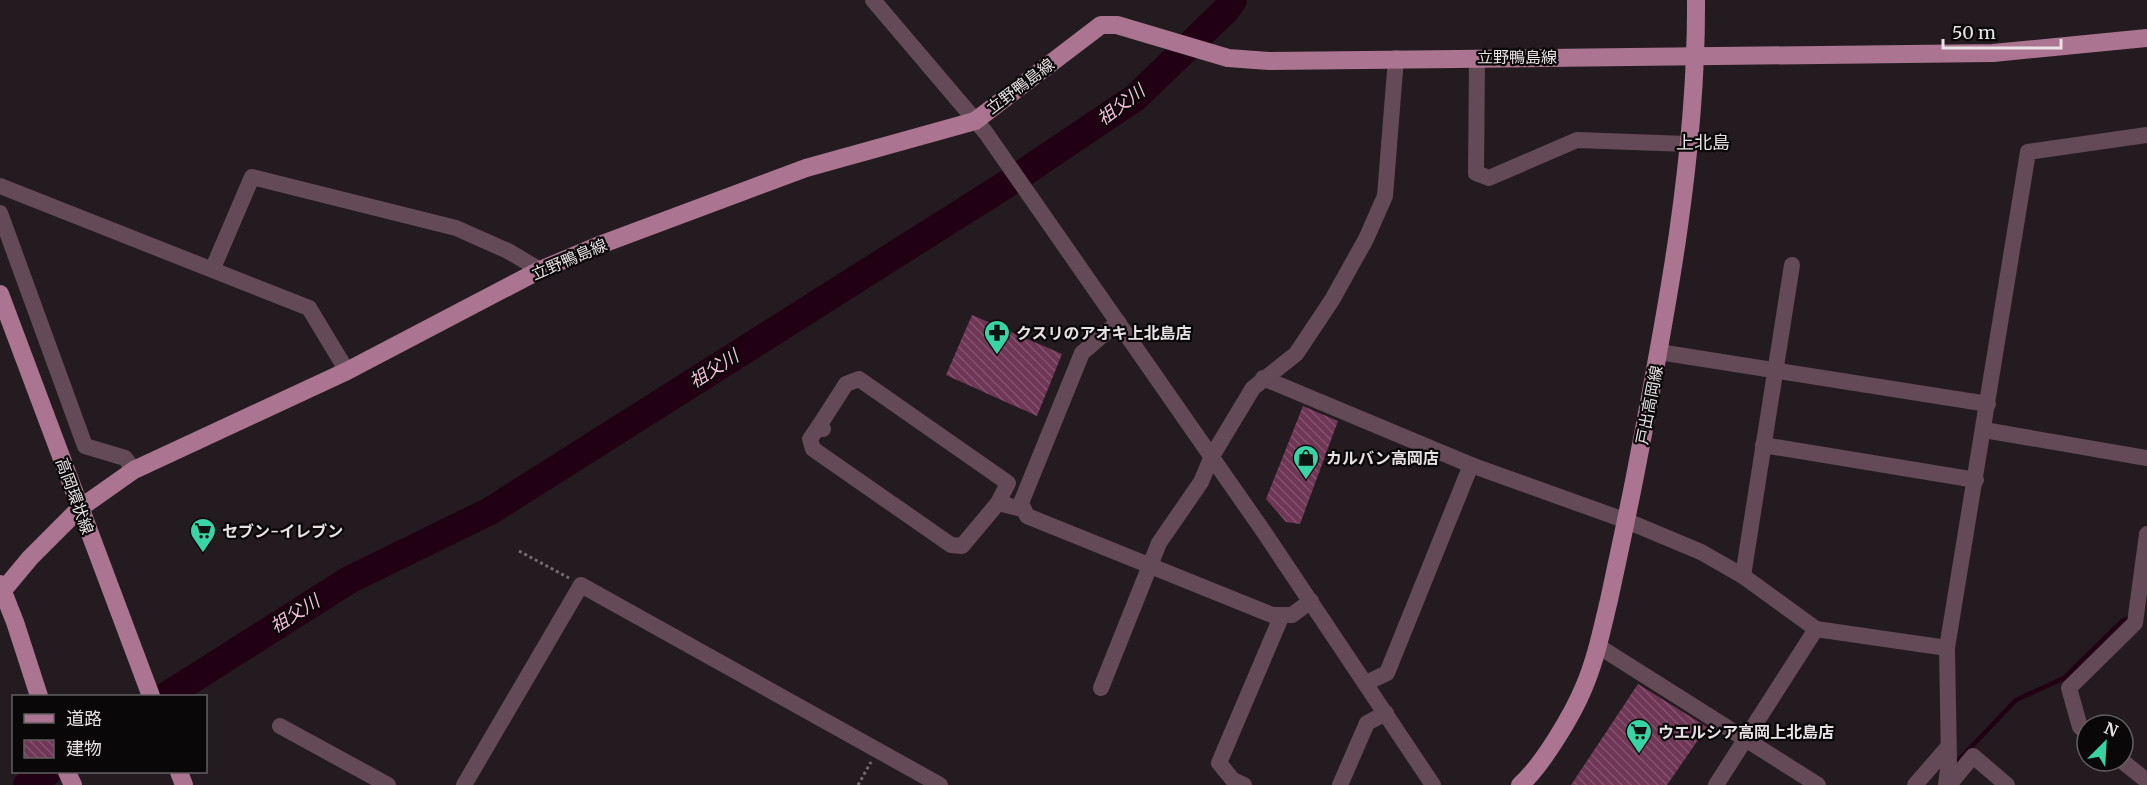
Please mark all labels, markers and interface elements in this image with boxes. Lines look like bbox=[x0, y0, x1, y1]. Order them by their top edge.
scale bar bbox=[1943, 12, 2062, 50]
text: 50 m bbox=[1952, 21, 1996, 44]
street label: 立野鴨島線 bbox=[1477, 47, 1557, 67]
street label: 立野鴨島線 bbox=[982, 54, 1058, 118]
water label: 祖父川 bbox=[1092, 78, 1151, 130]
district label: 上北島 bbox=[1676, 131, 1730, 154]
street label: 立野鴨島線 bbox=[528, 234, 610, 284]
pharmacy icon: クスリのアオキ上北島店 bbox=[982, 318, 1012, 356]
place label: クスリのアオキ上北島店 bbox=[1016, 323, 1192, 343]
water label: 祖父川 bbox=[685, 343, 744, 393]
street label: 戸出高岡線 bbox=[1632, 364, 1666, 446]
shop icon: カルバン高岡店 bbox=[1291, 443, 1321, 481]
place label: カルバン高岡店 bbox=[1326, 448, 1439, 468]
street label: 高岡環状線 bbox=[52, 455, 98, 537]
supermarket icon: セブン-イレブン bbox=[188, 516, 218, 554]
place label: セブン-イレブン bbox=[222, 521, 343, 541]
water label: 祖父川 bbox=[266, 588, 325, 638]
legend bbox=[12, 695, 207, 773]
text: 道路 bbox=[66, 707, 102, 730]
north arrow bbox=[2075, 713, 2135, 773]
supermarket icon: ウエルシア高岡上北島店 bbox=[1624, 717, 1654, 755]
text: N bbox=[2101, 718, 2121, 741]
place label: ウエルシア高岡上北島店 bbox=[1658, 722, 1834, 742]
text: 建物 bbox=[66, 737, 102, 760]

